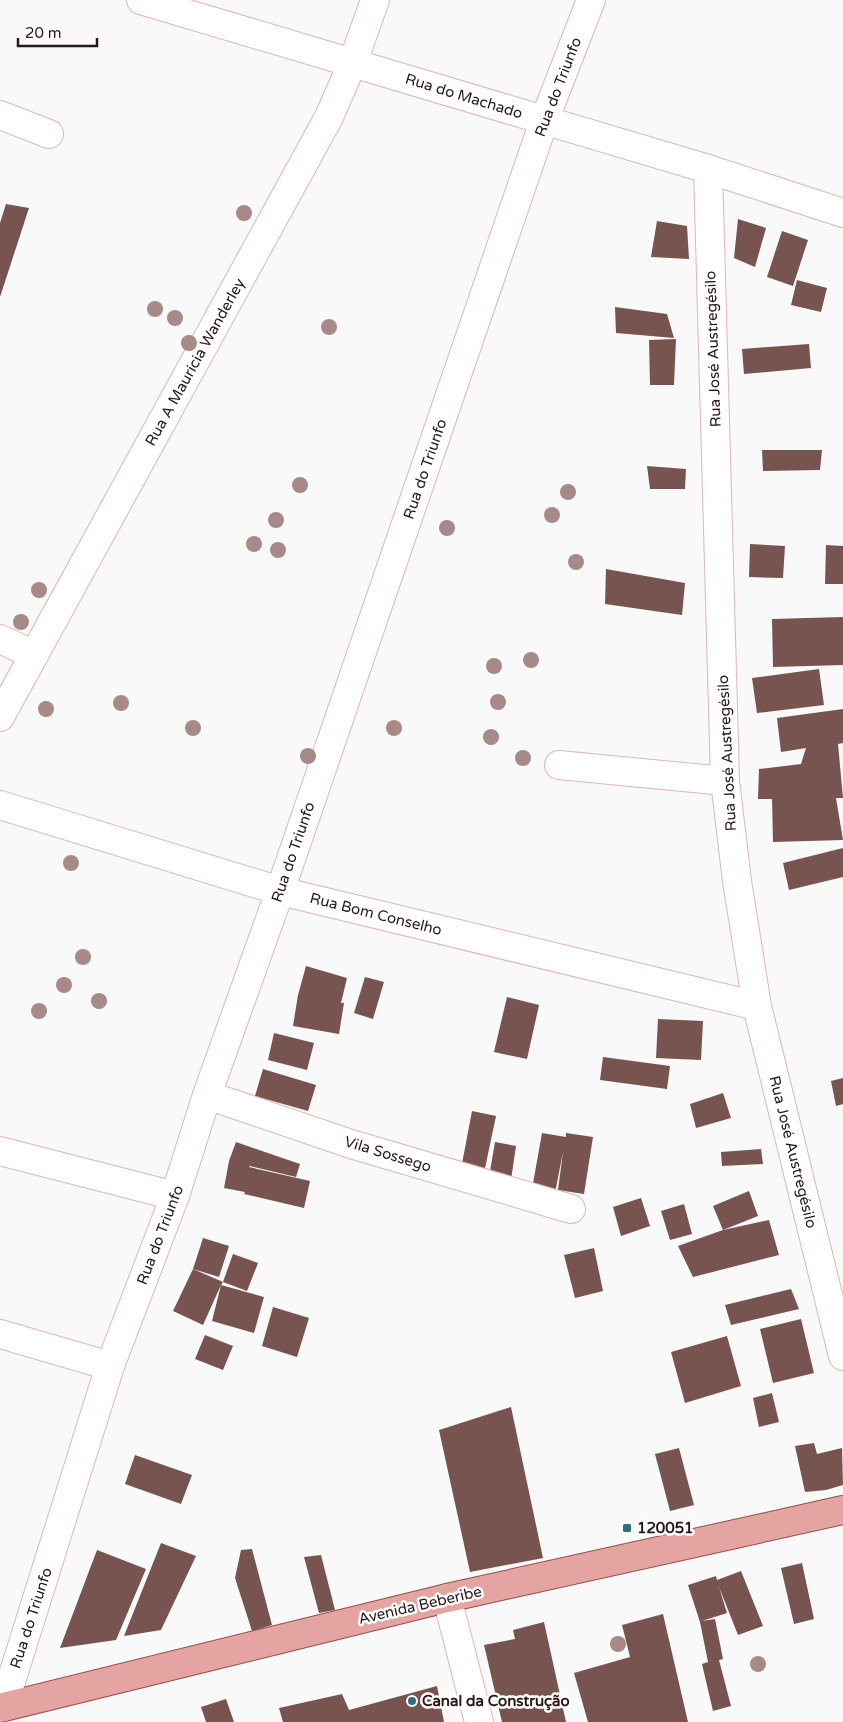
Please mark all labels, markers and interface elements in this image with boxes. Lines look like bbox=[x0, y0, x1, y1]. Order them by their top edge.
scale bar bbox=[18, 15, 96, 47]
text: 20 m bbox=[25, 24, 62, 42]
street label: Rua do Triunfo bbox=[531, 35, 585, 139]
street label: Rua do Machado bbox=[403, 70, 525, 122]
street label: Rua José Austregésilo bbox=[701, 270, 725, 428]
street label: Rua A Maurícia Wanderley bbox=[141, 275, 249, 449]
street label: Rua do Triunfo bbox=[399, 417, 451, 521]
street label: Rua José Austregésilo bbox=[714, 674, 740, 832]
street label: Rua do Triunfo bbox=[267, 800, 319, 904]
street label: Rua Bom Conselho bbox=[308, 889, 444, 939]
street label: Rua José Austregésilo bbox=[765, 1074, 821, 1230]
street label: Vila Sossego bbox=[342, 1132, 434, 1176]
street label: Rua do Triunfo bbox=[133, 1183, 187, 1287]
place label: 120051 bbox=[637, 1519, 694, 1537]
marker: 120051 bbox=[621, 1522, 633, 1534]
street label: Rua do Triunfo bbox=[6, 1565, 56, 1671]
street label: Avenida Beberibe bbox=[357, 1582, 483, 1628]
place label: Canal da Construção bbox=[422, 1692, 570, 1711]
marker: Canal da Construção bbox=[406, 1695, 418, 1707]

